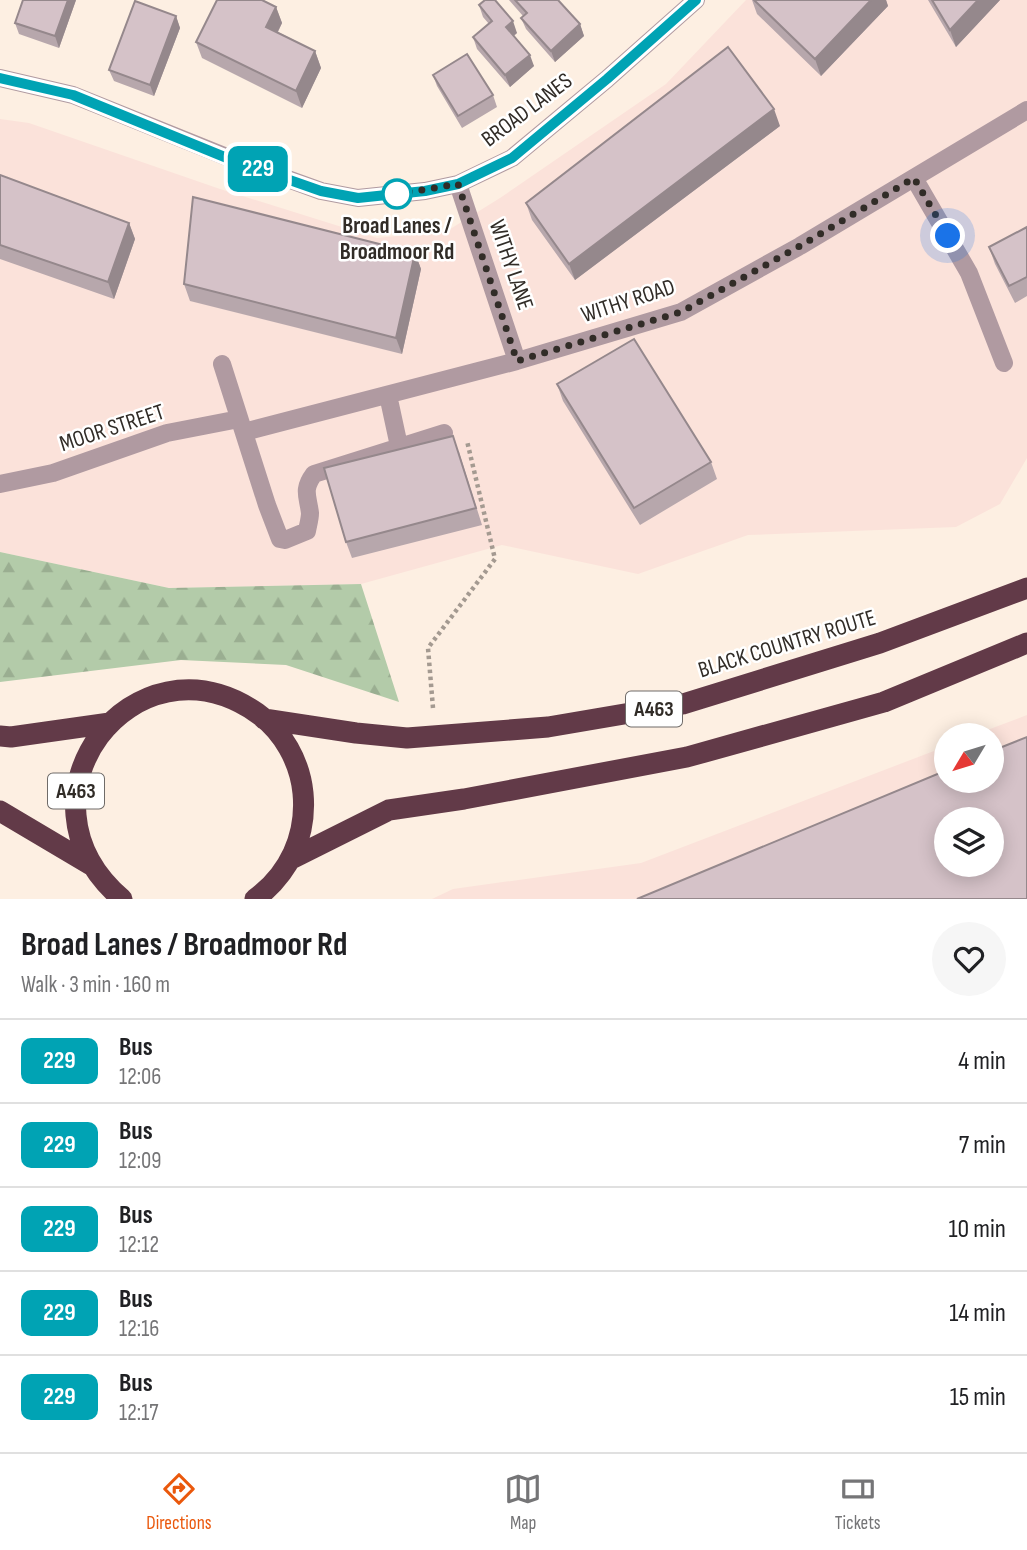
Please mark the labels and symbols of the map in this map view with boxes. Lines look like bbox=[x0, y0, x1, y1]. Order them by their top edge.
street label: BROAD LANES bbox=[476, 67, 578, 153]
line badge: 229 bbox=[218, 146, 298, 192]
marker: Broad Lanes / Broadmoor Rd bbox=[382, 179, 412, 209]
place label: Broad Lanes / Broadmoor Rd bbox=[340, 212, 454, 266]
street label: WITHY LANE bbox=[483, 216, 539, 314]
your location bbox=[930, 218, 965, 253]
street label: WITHY ROAD bbox=[578, 273, 678, 329]
street label: MOOR STREET bbox=[56, 398, 168, 458]
street label: BLACK COUNTRY ROUTE bbox=[695, 604, 879, 684]
road number: A463 bbox=[626, 692, 682, 726]
north arrow bbox=[934, 723, 1004, 793]
road number: A463 bbox=[48, 774, 104, 808]

